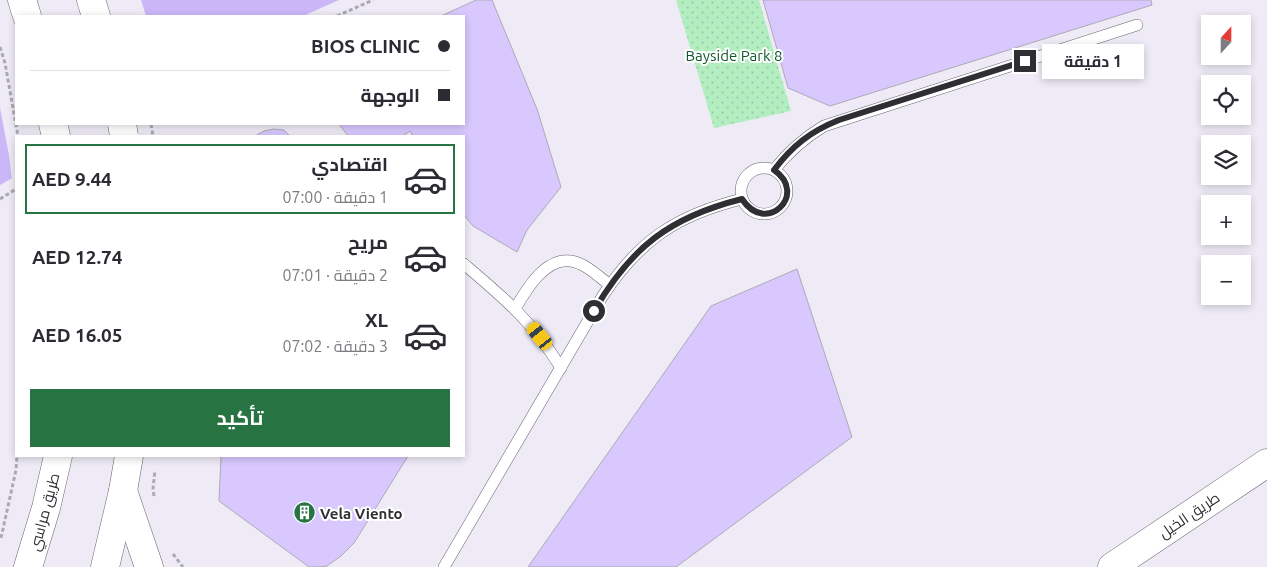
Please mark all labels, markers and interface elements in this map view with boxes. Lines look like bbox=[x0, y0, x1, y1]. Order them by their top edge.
north arrow bbox=[1201, 15, 1251, 65]
map controls bbox=[1201, 15, 1251, 305]
text: BIOS CLINIC bbox=[311, 35, 420, 57]
callout: 1 دقيقة bbox=[1042, 44, 1145, 78]
park label: Bayside Park 8 bbox=[686, 47, 782, 64]
route end bbox=[1014, 50, 1036, 72]
text: 1 دقيقة bbox=[1064, 52, 1122, 70]
button: locate bbox=[1201, 75, 1251, 125]
text: الوجهة bbox=[360, 84, 420, 106]
button: layers bbox=[1201, 135, 1251, 185]
text: اقتصادي bbox=[312, 153, 388, 175]
icon: car bbox=[403, 157, 448, 202]
text: AED 9.44 bbox=[32, 168, 112, 190]
text: 1 دقيقة · 07:00 bbox=[282, 188, 388, 206]
button: + bbox=[1201, 195, 1251, 245]
text: مريح bbox=[348, 231, 388, 253]
icon: car bbox=[403, 235, 448, 280]
text: AED 12.74 bbox=[32, 246, 123, 268]
button: − bbox=[1201, 255, 1251, 305]
text: 2 دقيقة · 07:01 bbox=[282, 266, 388, 284]
route start bbox=[583, 300, 605, 322]
text: XL bbox=[365, 309, 388, 331]
icon: car bbox=[403, 313, 448, 358]
car bbox=[524, 320, 555, 352]
text: AED 16.05 bbox=[32, 324, 123, 346]
text: 3 دقيقة · 07:02 bbox=[282, 337, 388, 355]
button: تأكيد bbox=[30, 389, 450, 447]
street label: طريق مراسي bbox=[25, 471, 66, 554]
street label: طريق الخيل bbox=[1155, 488, 1224, 543]
building icon: Vela Viento bbox=[292, 501, 316, 525]
place label: Vela Viento bbox=[320, 505, 403, 522]

